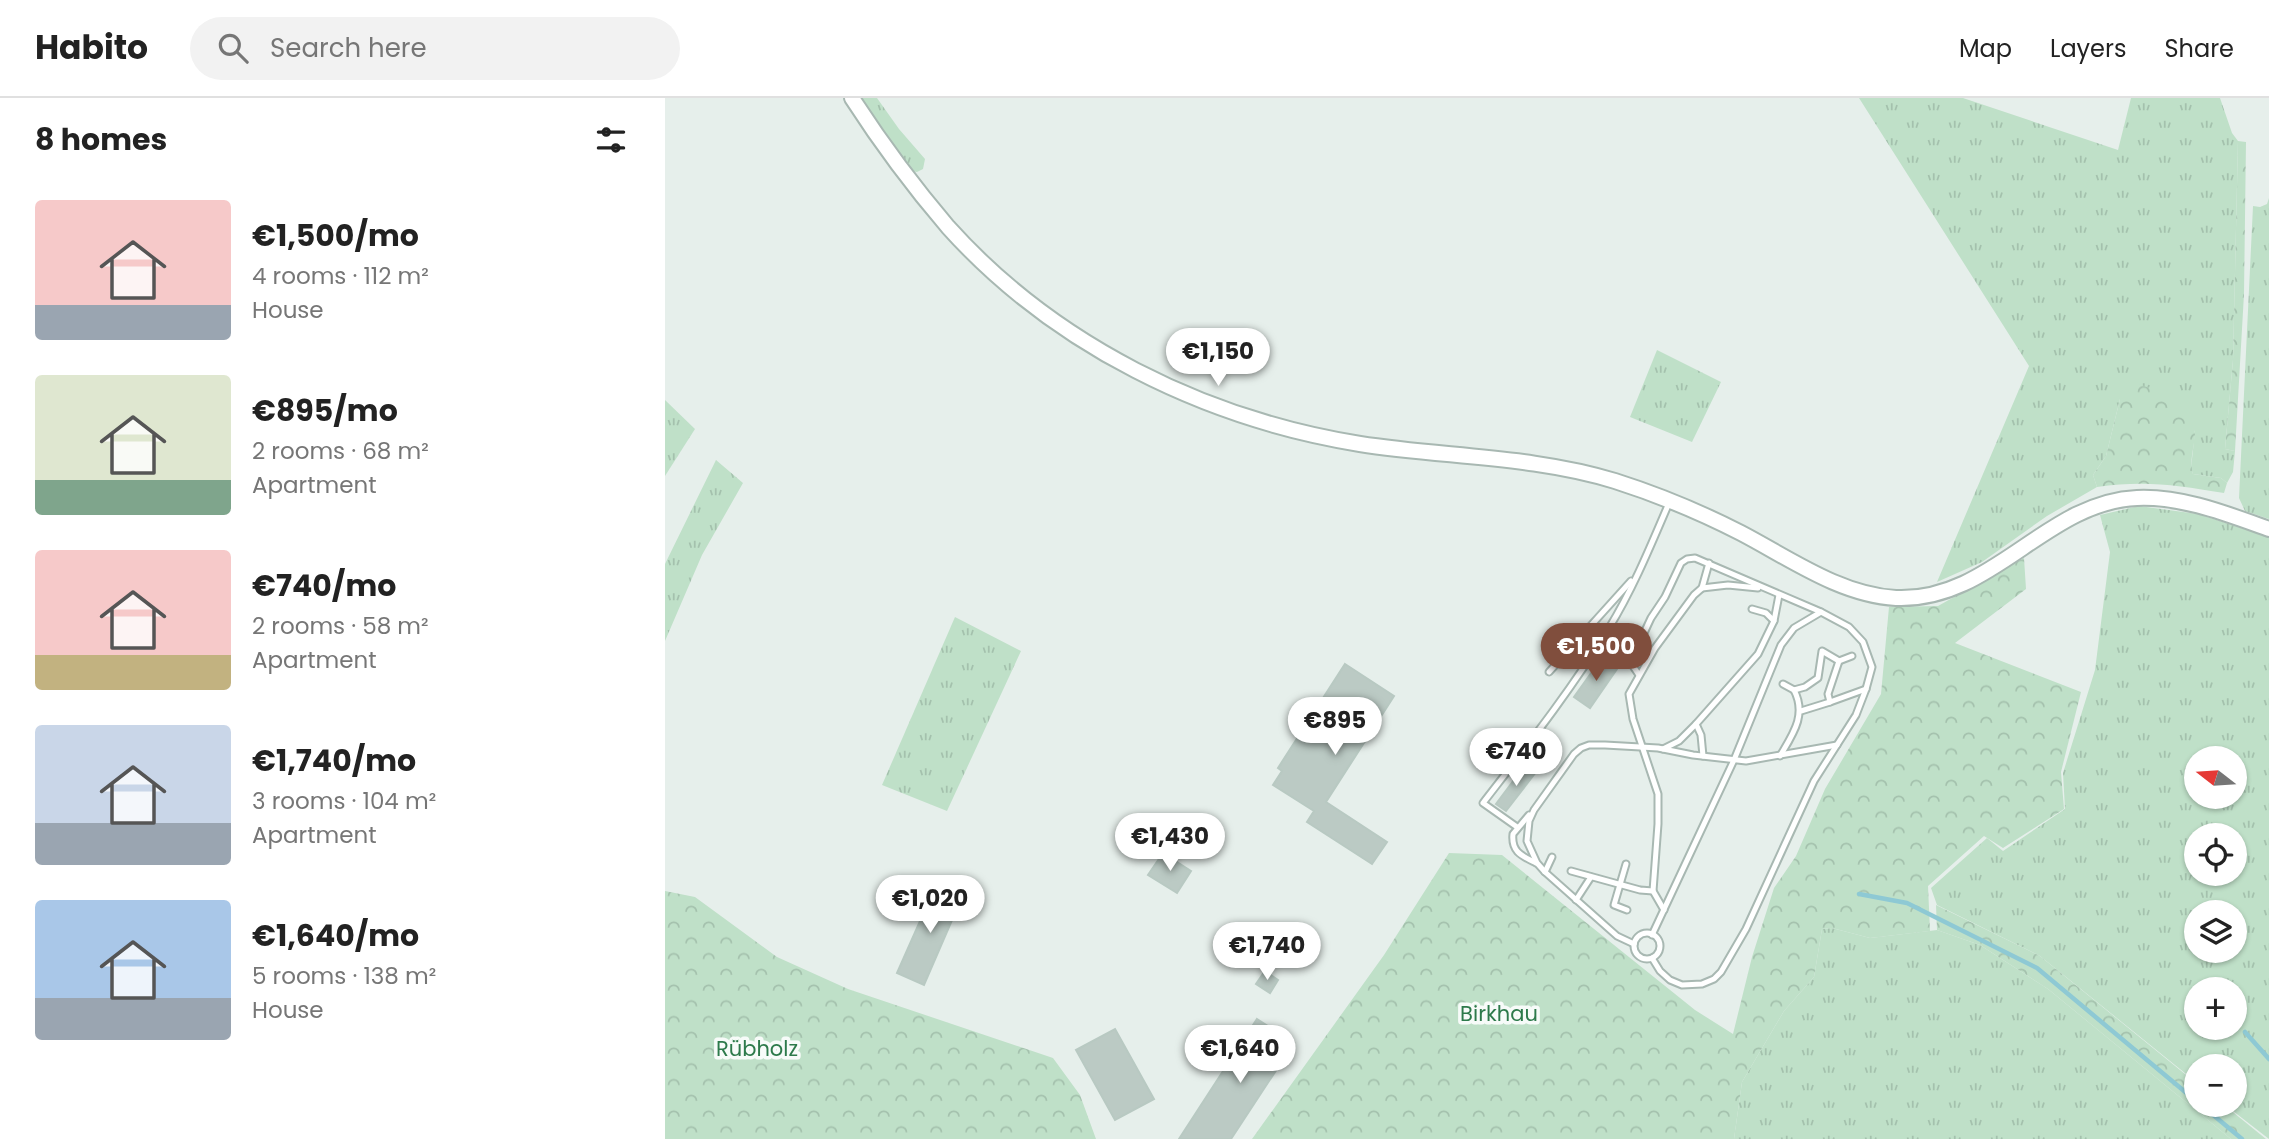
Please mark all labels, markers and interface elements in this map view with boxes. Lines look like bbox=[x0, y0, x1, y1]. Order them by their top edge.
search box bbox=[190, 17, 680, 80]
text: Habito bbox=[35, 24, 148, 71]
icon: search bbox=[214, 29, 252, 67]
text: Search here bbox=[270, 30, 427, 66]
text: Map bbox=[1959, 32, 2012, 65]
text: Layers bbox=[2050, 32, 2126, 65]
text: Share bbox=[2164, 32, 2234, 65]
text: 8 homes bbox=[35, 118, 167, 161]
icon: filters bbox=[592, 121, 630, 159]
text: €1,500/mo bbox=[252, 214, 419, 257]
icon: home bbox=[91, 228, 175, 312]
text: 4 rooms · 112 m² bbox=[252, 260, 429, 292]
text: House bbox=[252, 294, 324, 326]
pin: €1,150 bbox=[1161, 328, 1275, 388]
text: €1,150 bbox=[1182, 335, 1254, 367]
text: €895/mo bbox=[252, 389, 398, 432]
icon: home bbox=[91, 403, 175, 487]
text: 2 rooms · 68 m² bbox=[252, 435, 429, 467]
text: Apartment bbox=[252, 469, 377, 501]
text: €740/mo bbox=[252, 564, 396, 607]
icon: home bbox=[91, 578, 175, 662]
text: 2 rooms · 58 m² bbox=[252, 610, 429, 642]
pin: €1,500 bbox=[1539, 624, 1653, 683]
text: €1,500 bbox=[1557, 630, 1635, 662]
text: Apartment bbox=[252, 644, 377, 676]
pin: €895 bbox=[1294, 698, 1376, 757]
text: €895 bbox=[1304, 704, 1366, 736]
pin: €740 bbox=[1475, 728, 1557, 788]
text: €740 bbox=[1485, 735, 1547, 767]
text: €1,740/mo bbox=[252, 739, 416, 782]
north arrow bbox=[2184, 746, 2247, 808]
map controls bbox=[2184, 746, 2247, 1117]
icon: home bbox=[91, 753, 175, 837]
text: 3 rooms · 104 m² bbox=[252, 785, 436, 817]
pin: €1,430 bbox=[1113, 814, 1227, 873]
text: Apartment bbox=[252, 819, 377, 851]
text: €1,430 bbox=[1131, 820, 1209, 852]
button: locate bbox=[2184, 823, 2247, 886]
pin: €1,020 bbox=[873, 876, 987, 935]
text: €1,020 bbox=[892, 882, 968, 914]
button: layers bbox=[2184, 900, 2247, 963]
text: €1,640/mo bbox=[252, 914, 419, 957]
pin: €1,740 bbox=[1210, 922, 1324, 982]
icon: home bbox=[91, 928, 175, 1012]
text: €1,740 bbox=[1229, 929, 1305, 961]
text: 5 rooms · 138 m² bbox=[252, 960, 436, 992]
button: + bbox=[2184, 977, 2247, 1040]
text: House bbox=[252, 994, 324, 1026]
park label: Birkhau bbox=[1460, 999, 1538, 1028]
pin: €1,640 bbox=[1183, 1026, 1297, 1085]
text: €1,640 bbox=[1201, 1032, 1279, 1064]
park label: Rübholz bbox=[716, 1034, 798, 1063]
button: − bbox=[2184, 1054, 2247, 1117]

